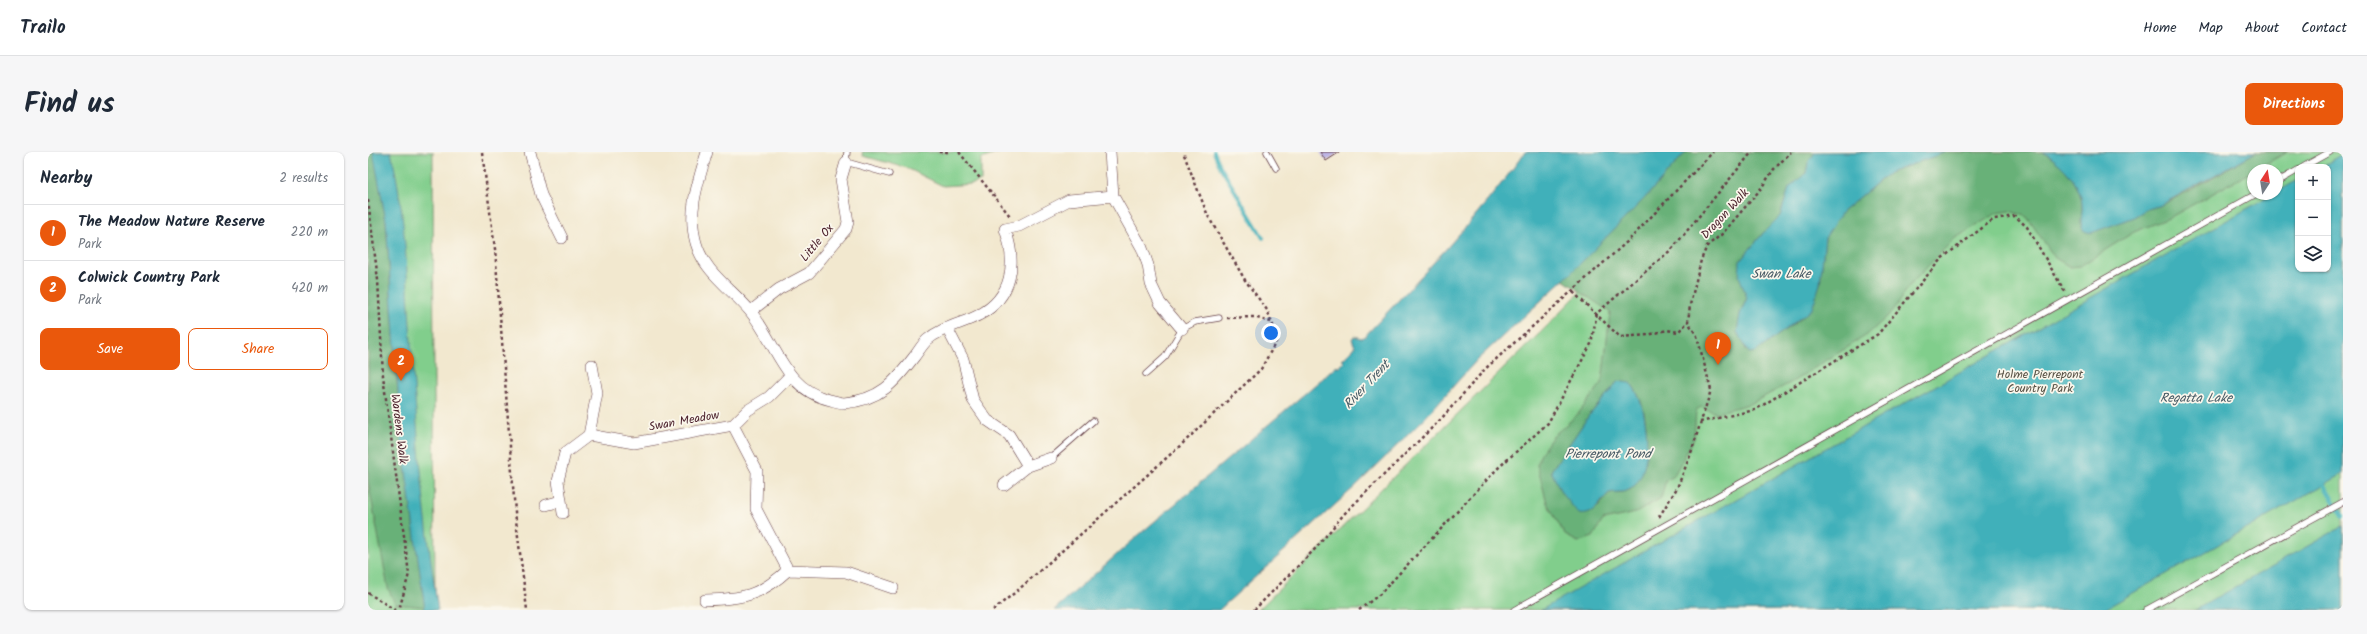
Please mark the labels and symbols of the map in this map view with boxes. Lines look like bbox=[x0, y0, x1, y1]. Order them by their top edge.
north arrow bbox=[2247, 164, 2283, 200]
street label: Dragon Walk bbox=[1696, 184, 1754, 244]
street label: Little Ox bbox=[795, 219, 839, 266]
water label: Swan Lake bbox=[1751, 264, 1812, 285]
your location bbox=[1261, 323, 1281, 343]
pin: 1 bbox=[1705, 332, 1731, 365]
pin: 2 bbox=[388, 348, 414, 381]
water label: River Trent bbox=[1339, 354, 1397, 414]
park label: Holme Pierrepont Country Park bbox=[1997, 365, 2084, 398]
water label: Regatta Lake bbox=[2160, 388, 2233, 409]
street label: Wardens Walk bbox=[385, 393, 413, 465]
street label: Swan Meadow bbox=[647, 405, 722, 437]
water label: Pierrepont Pond bbox=[1565, 444, 1655, 465]

